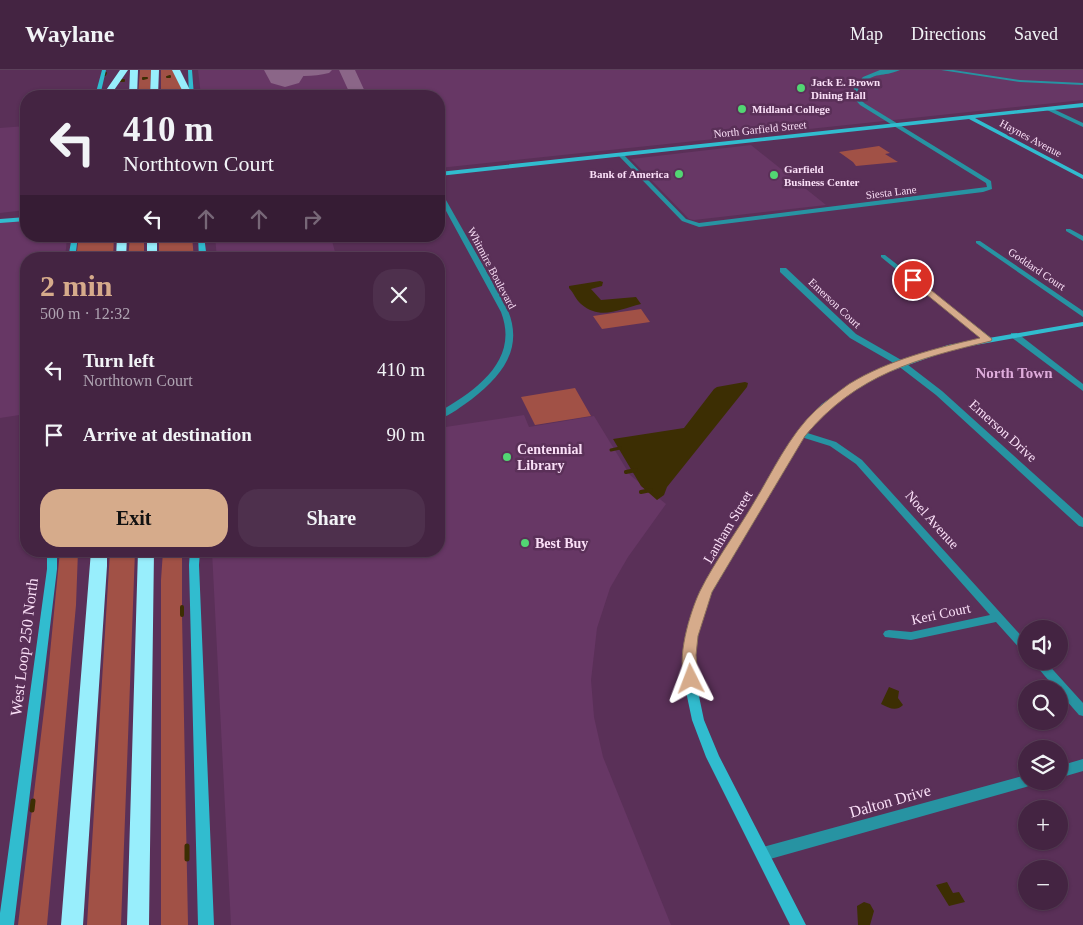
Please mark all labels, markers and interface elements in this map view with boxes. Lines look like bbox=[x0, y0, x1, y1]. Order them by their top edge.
text: Waylane bbox=[25, 21, 114, 47]
text: Map bbox=[850, 24, 883, 44]
text: Directions bbox=[911, 24, 986, 44]
text: Saved bbox=[1014, 24, 1058, 44]
place label: Jack E. Brown Dining Hall bbox=[811, 76, 880, 101]
marker: Jack E. Brown Dining Hall bbox=[795, 82, 807, 94]
marker: Midland College bbox=[736, 103, 748, 115]
place label: Midland College bbox=[752, 103, 830, 115]
icon: left bbox=[40, 110, 105, 175]
text: 410 m bbox=[123, 110, 213, 149]
street label: Haynes Avenue bbox=[998, 117, 1064, 159]
street label: North Garfield Street bbox=[713, 118, 807, 140]
text: Northtown Court bbox=[123, 151, 274, 176]
place label: Garfield Business Center bbox=[784, 163, 860, 188]
place label: Bank of America bbox=[590, 168, 669, 180]
marker: Bank of America bbox=[673, 168, 685, 180]
marker: Garfield Business Center bbox=[768, 169, 780, 181]
street label: Siesta Lane bbox=[865, 183, 917, 201]
icon: left bbox=[139, 205, 167, 233]
icon: ahead bbox=[192, 205, 220, 233]
icon: ahead bbox=[245, 205, 273, 233]
icon: right bbox=[298, 205, 326, 233]
street label: Whitmire Boulevard bbox=[465, 225, 519, 311]
street label: Goddard Court bbox=[1006, 245, 1068, 293]
pin bbox=[892, 259, 934, 301]
icon: arrive bbox=[899, 266, 927, 294]
text: 2 min bbox=[40, 269, 113, 302]
button: close bbox=[373, 269, 425, 321]
street label: Emerson Court bbox=[806, 276, 864, 330]
text: 500 m · 12:32 bbox=[40, 305, 130, 322]
text: Turn left bbox=[83, 350, 155, 371]
icon: left bbox=[40, 356, 68, 384]
text: 410 m bbox=[377, 359, 425, 380]
district label: North Town bbox=[975, 365, 1053, 381]
text: Northtown Court bbox=[83, 372, 193, 389]
street label: Emerson Drive bbox=[966, 397, 1040, 465]
icon: arrive bbox=[40, 421, 68, 449]
text: Arrive at destination bbox=[83, 424, 252, 445]
text: 90 m bbox=[386, 424, 425, 445]
place label: Centennial Library bbox=[517, 442, 582, 473]
marker: Centennial Library bbox=[501, 451, 513, 463]
street label: Lanham Street bbox=[700, 488, 756, 566]
street label: Noel Avenue bbox=[902, 488, 962, 552]
button: Exit bbox=[40, 489, 228, 547]
button: Share bbox=[238, 489, 425, 547]
place label: Best Buy bbox=[535, 536, 588, 551]
marker: Best Buy bbox=[519, 537, 531, 549]
street label: West Loop 250 North bbox=[7, 577, 42, 717]
street label: Keri Court bbox=[910, 600, 972, 628]
map controls bbox=[1018, 620, 1068, 910]
button: sound bbox=[1018, 620, 1068, 670]
position arrow bbox=[664, 652, 716, 704]
button: search bbox=[1018, 680, 1068, 730]
button: layers bbox=[1018, 740, 1068, 790]
street label: Dalton Drive bbox=[847, 781, 933, 821]
button: + bbox=[1018, 800, 1068, 850]
button: − bbox=[1018, 860, 1068, 910]

